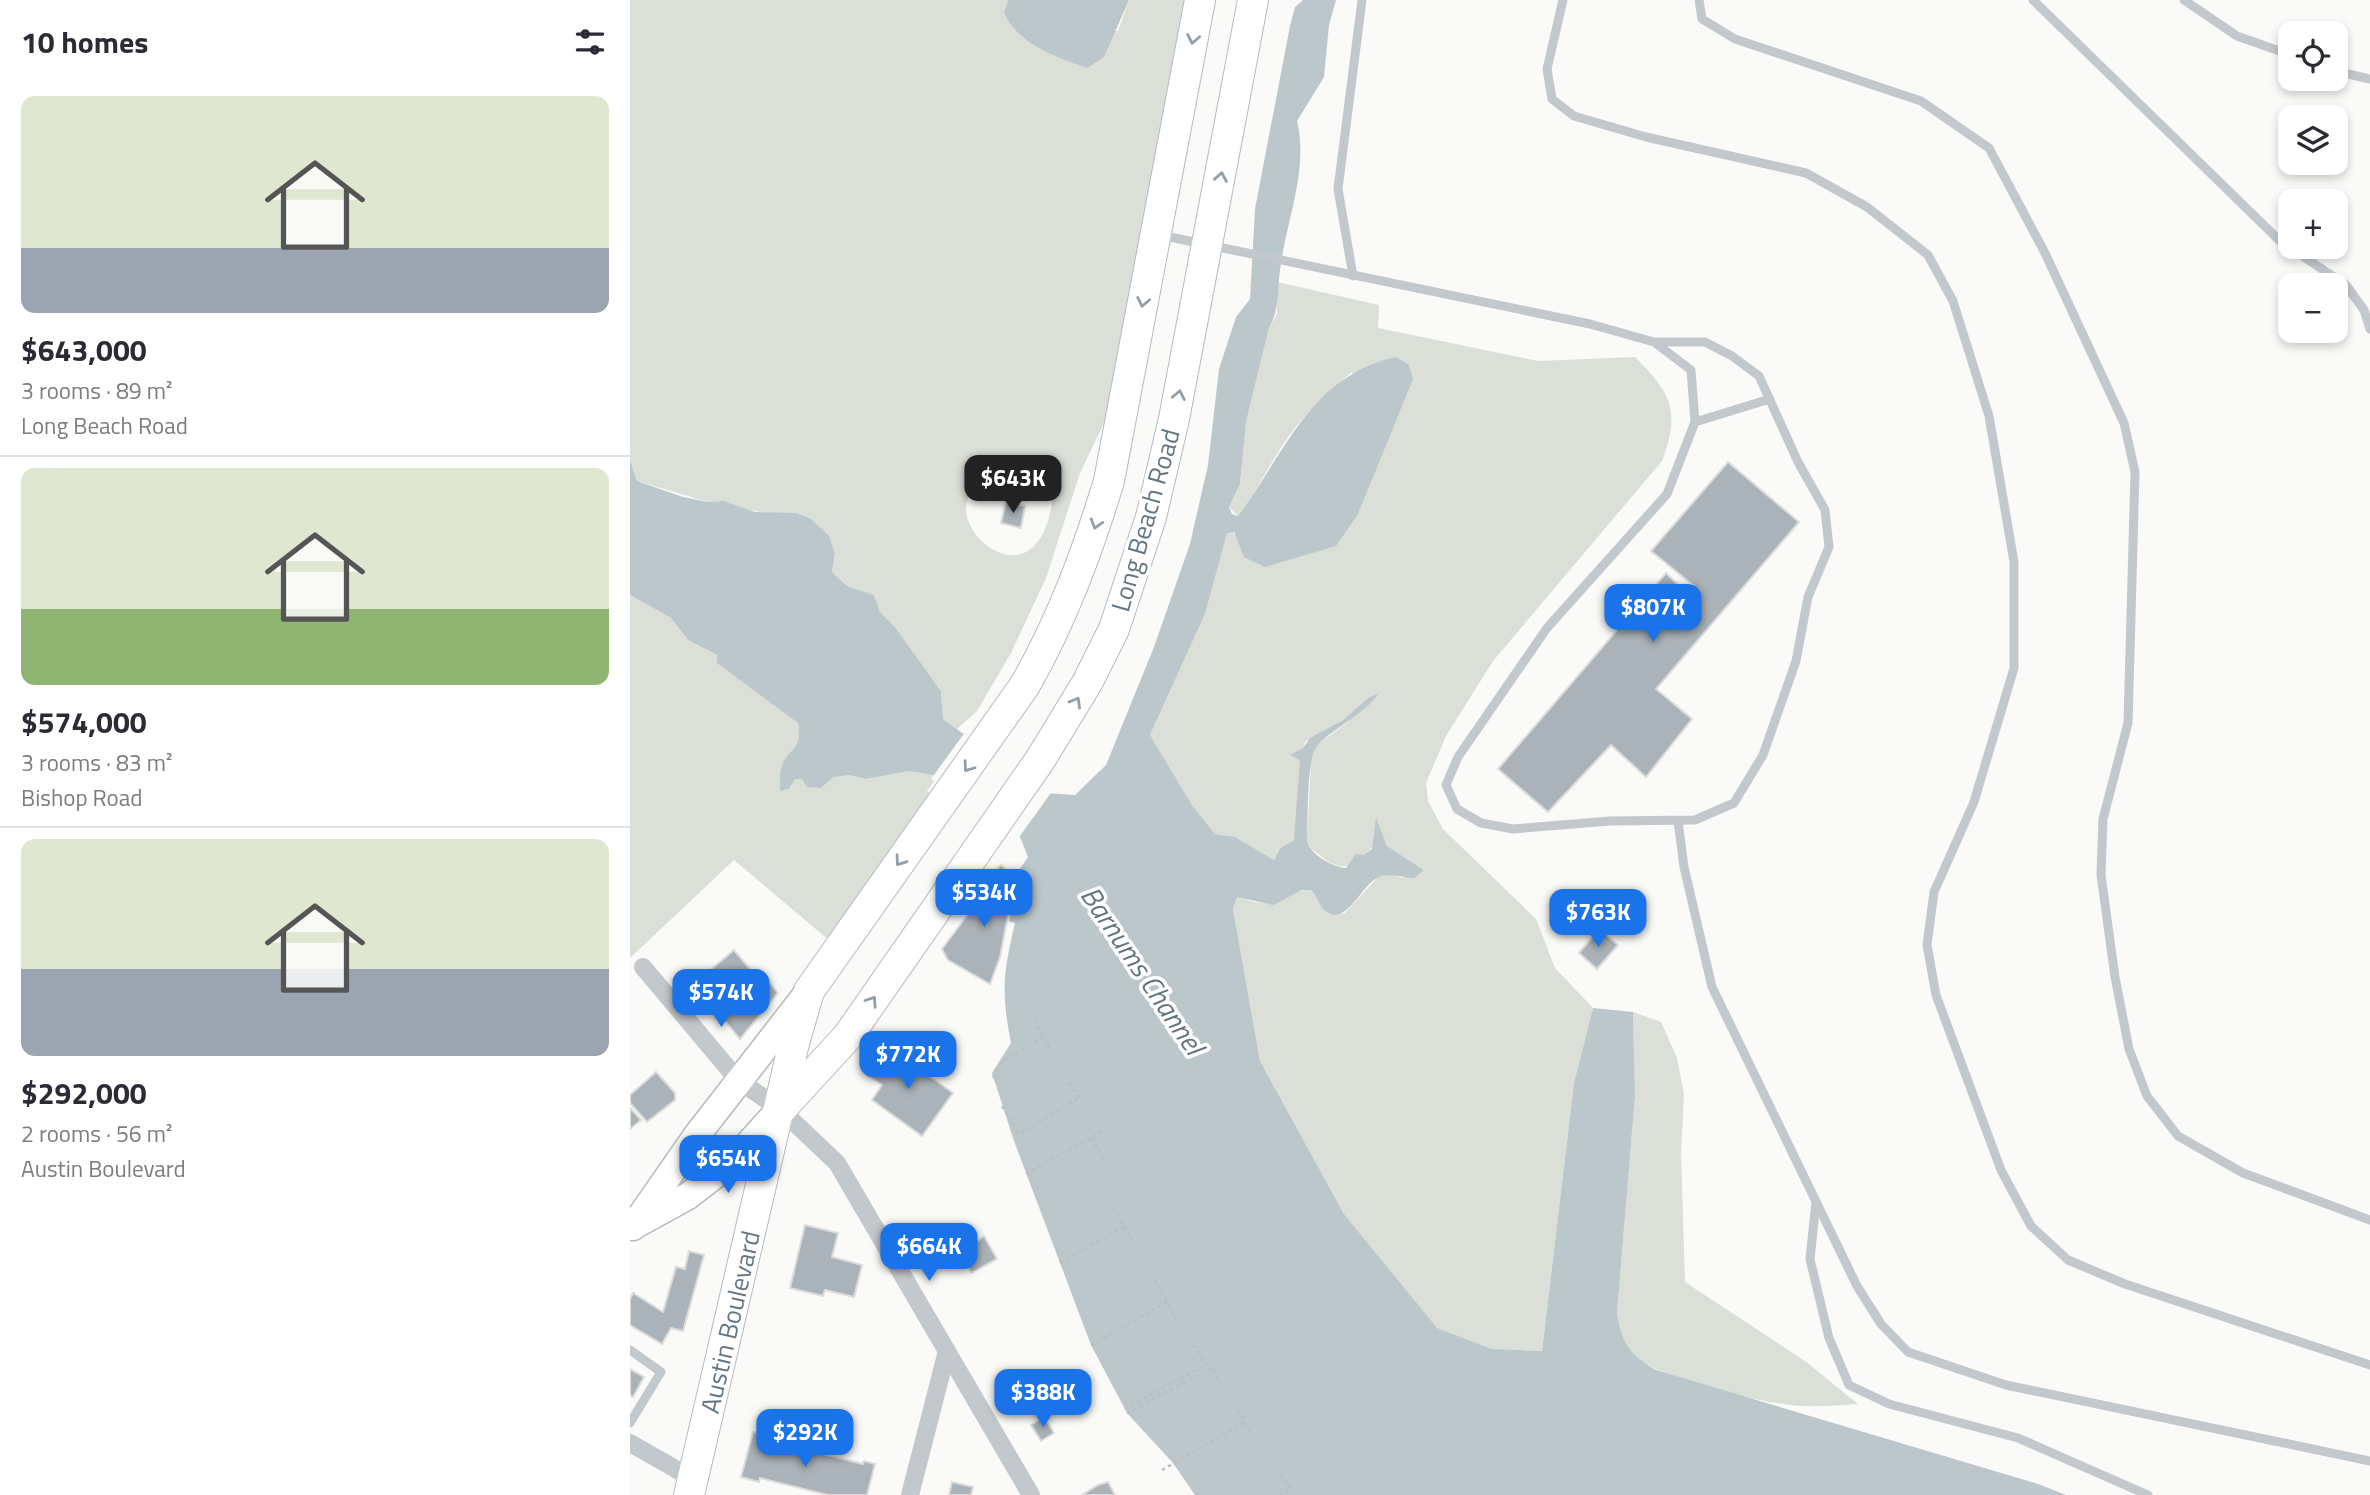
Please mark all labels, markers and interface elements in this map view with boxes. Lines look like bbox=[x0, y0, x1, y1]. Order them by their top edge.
text: 10 homes bbox=[21, 19, 148, 65]
map controls bbox=[2278, 21, 2348, 343]
button: locate bbox=[2278, 21, 2348, 91]
icon: filters bbox=[571, 23, 609, 61]
one-way arrow bbox=[1186, 33, 1201, 45]
button: layers bbox=[2278, 105, 2348, 175]
icon: home bbox=[252, 142, 378, 268]
one-way arrow bbox=[1212, 171, 1227, 183]
button: + bbox=[2278, 189, 2348, 259]
button: − bbox=[2278, 273, 2348, 343]
one-way arrow bbox=[1137, 296, 1152, 308]
text: $643,000 bbox=[21, 327, 147, 373]
text: 3 rooms · 89 m² bbox=[21, 373, 172, 408]
one-way arrow bbox=[1171, 389, 1186, 401]
text: Long Beach Road bbox=[21, 408, 188, 443]
street label: Long Beach Road bbox=[1100, 424, 1190, 616]
pin: $643K bbox=[964, 456, 1062, 515]
text: $643K bbox=[980, 460, 1046, 495]
icon: home bbox=[252, 514, 378, 640]
one-way arrow bbox=[1090, 518, 1105, 530]
pin: $807K bbox=[1604, 584, 1702, 644]
text: $807K bbox=[1620, 589, 1686, 624]
one-way arrow bbox=[1068, 697, 1081, 709]
text: $574,000 bbox=[21, 699, 147, 745]
text: 3 rooms · 83 m² bbox=[21, 745, 172, 780]
one-way arrow bbox=[964, 759, 976, 772]
text: Bishop Road bbox=[21, 780, 142, 815]
one-way arrow bbox=[896, 853, 908, 866]
pin: $534K bbox=[935, 870, 1033, 929]
text: $534K bbox=[951, 874, 1017, 909]
water label: Barnums Channel bbox=[1070, 877, 1217, 1066]
icon: home bbox=[252, 885, 378, 1011]
pin: $763K bbox=[1549, 890, 1647, 949]
text: $763K bbox=[1565, 894, 1631, 929]
pin: $574K bbox=[672, 970, 770, 1029]
text: $574K bbox=[688, 974, 754, 1009]
one-way arrow bbox=[864, 996, 876, 1009]
pin: $772K bbox=[859, 1032, 957, 1091]
text: $772K bbox=[875, 1036, 941, 1071]
text: $292,000 bbox=[21, 1070, 147, 1116]
text: 2 rooms · 56 m² bbox=[21, 1116, 172, 1151]
pin: $654K bbox=[679, 1136, 777, 1195]
text: $654K bbox=[695, 1140, 761, 1175]
text: Austin Boulevard bbox=[21, 1151, 186, 1186]
pin: $664K bbox=[880, 1224, 978, 1283]
street label: Austin Boulevard bbox=[690, 1227, 770, 1417]
text: $664K bbox=[896, 1228, 962, 1263]
pin: $388K bbox=[994, 1370, 1092, 1429]
text: $388K bbox=[1010, 1374, 1076, 1409]
pin: $292K bbox=[756, 1410, 854, 1469]
text: $292K bbox=[772, 1414, 838, 1449]

